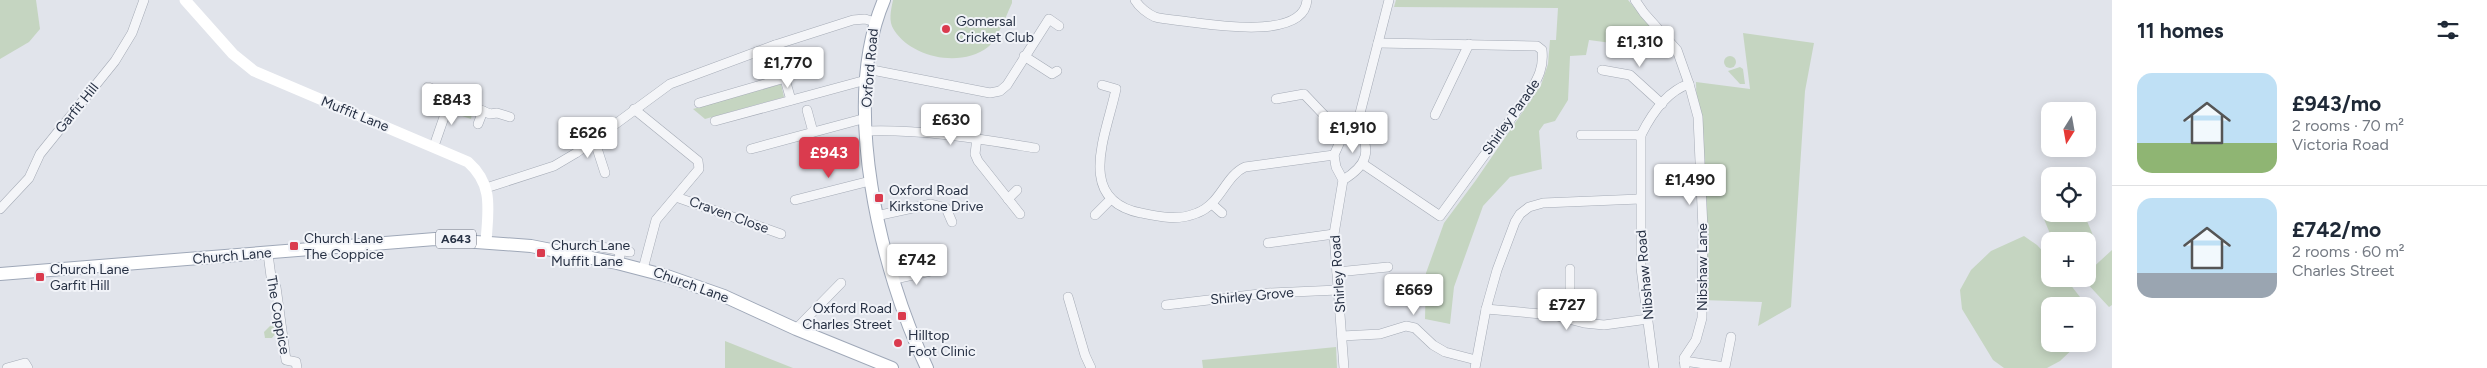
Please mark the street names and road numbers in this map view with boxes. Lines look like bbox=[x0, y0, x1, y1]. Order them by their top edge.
street label: Oxford Road bbox=[858, 28, 882, 108]
street label: Shirley Parade bbox=[1479, 76, 1544, 158]
street label: Garfit Hill bbox=[52, 79, 102, 137]
street label: Muffit Lane bbox=[318, 93, 392, 135]
street label: Craven Close bbox=[687, 193, 771, 237]
street label: Nibshaw Lane bbox=[1694, 223, 1711, 311]
street label: Nibshaw Road bbox=[1633, 229, 1657, 321]
road number: A643 bbox=[436, 230, 476, 248]
street label: Shirley Road bbox=[1327, 235, 1349, 313]
street label: Church Lane bbox=[192, 244, 273, 268]
street label: Church Lane bbox=[651, 263, 731, 307]
street label: The Coppice bbox=[263, 274, 293, 356]
street label: Shirley Grove bbox=[1210, 284, 1295, 308]

